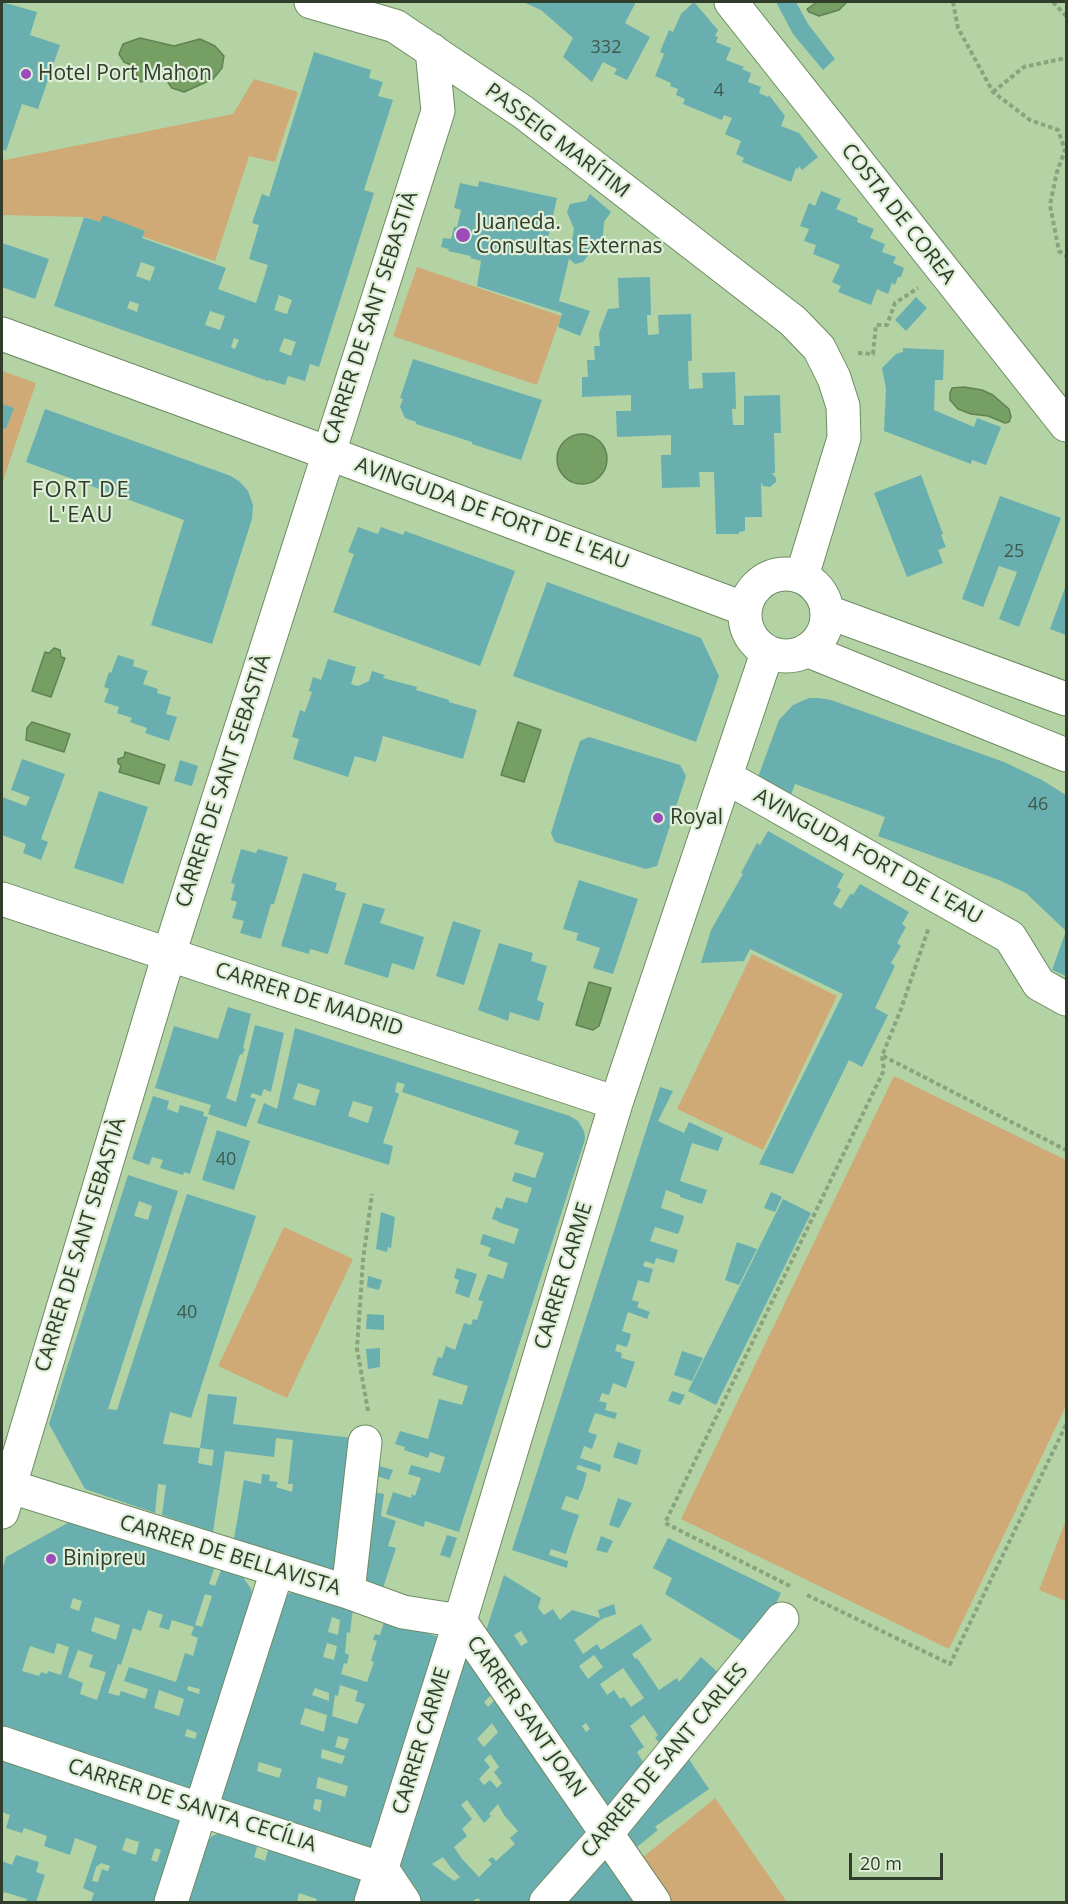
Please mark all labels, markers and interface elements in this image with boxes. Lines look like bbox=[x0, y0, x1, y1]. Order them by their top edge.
house number: 332 bbox=[591, 37, 621, 59]
place label: Hotel Port Mahon bbox=[38, 61, 212, 87]
marker: Hotel Port Mahon bbox=[19, 67, 33, 81]
street label: PASSEIG MARÍTIM bbox=[480, 78, 634, 204]
house number: 4 bbox=[714, 80, 724, 102]
street label: COSTA DE COREA bbox=[835, 139, 961, 289]
street label: CARRER DE SANT SEBASTIÀ bbox=[318, 188, 424, 448]
place label: Juaneda. Consultas Externas bbox=[476, 210, 663, 260]
marker: Juaneda. Consultas Externas bbox=[454, 226, 472, 244]
street label: AVINGUDA DE FORT DE L'EAU bbox=[352, 453, 632, 575]
district label: FORT DE L'EAU bbox=[32, 478, 130, 530]
house number: 25 bbox=[1004, 541, 1024, 563]
street label: CARRER DE SANT SEBASTIÀ bbox=[171, 651, 277, 911]
street label: AVINGUDA FORT DE L'EAU bbox=[749, 784, 987, 930]
house number: 46 bbox=[1028, 794, 1048, 816]
place label: Royal bbox=[670, 805, 723, 831]
marker: Royal bbox=[651, 811, 665, 825]
street label: CARRER DE MADRID bbox=[212, 958, 406, 1042]
street label: CARRER DE SANT SEBASTIÀ bbox=[30, 1115, 132, 1375]
house number: 40 bbox=[216, 1149, 236, 1171]
street label: CARRER CARME bbox=[530, 1199, 598, 1353]
house number: 40 bbox=[177, 1302, 197, 1324]
street label: CARRER DE BELLAVISTA bbox=[116, 1510, 344, 1602]
place label: Binipreu bbox=[63, 1546, 146, 1572]
marker: Binipreu bbox=[44, 1552, 58, 1566]
street label: CARRER SANT JOAN bbox=[461, 1631, 591, 1803]
street label: CARRER DE SANT CARLES bbox=[576, 1659, 754, 1863]
street label: CARRER CARME bbox=[388, 1664, 456, 1818]
street label: CARRER DE SANTA CECÍLIA bbox=[65, 1754, 319, 1858]
scale bar bbox=[852, 1841, 946, 1879]
text: 20 m bbox=[860, 1851, 902, 1875]

